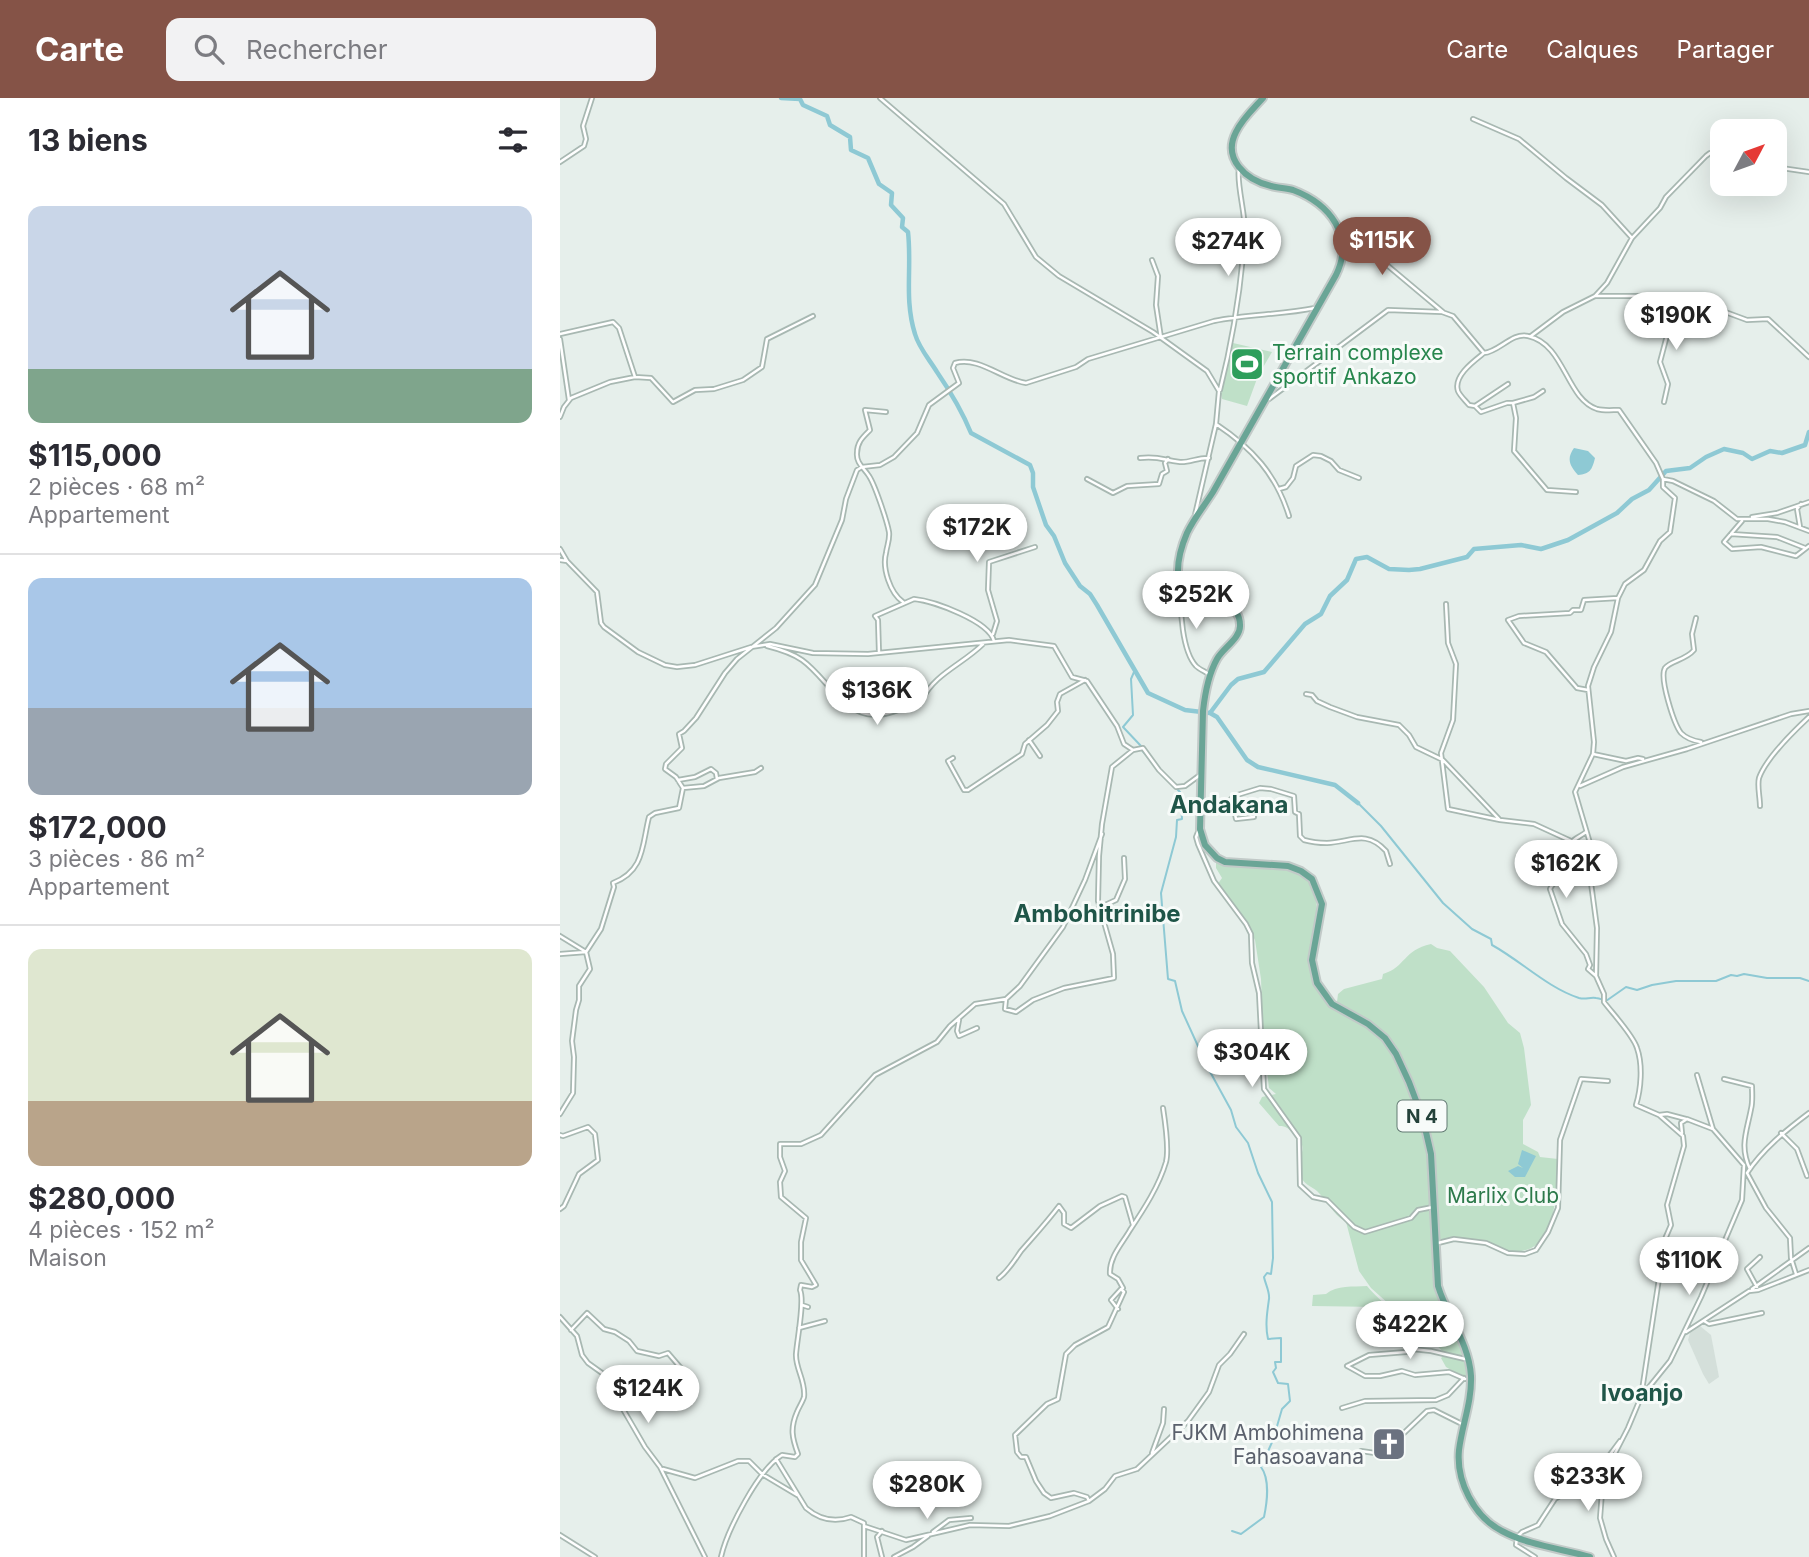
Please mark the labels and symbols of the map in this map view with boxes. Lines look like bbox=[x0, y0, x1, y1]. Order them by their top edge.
north arrow bbox=[1710, 119, 1787, 196]
pin: $274K bbox=[1179, 218, 1277, 278]
pin: $115K bbox=[1333, 218, 1431, 277]
pin: $190K bbox=[1627, 292, 1725, 352]
place label: Terrain complexe sportif Ankazo bbox=[1272, 340, 1443, 389]
sports icon: Terrain complexe sportif Ankazo bbox=[1228, 345, 1266, 383]
pin: $172K bbox=[928, 504, 1026, 564]
pin: $252K bbox=[1147, 572, 1245, 631]
pin: $136K bbox=[828, 668, 926, 727]
district label: Andakana bbox=[1170, 790, 1288, 819]
pin: $162K bbox=[1517, 840, 1615, 900]
district label: Ambohitrinibe bbox=[1013, 899, 1181, 928]
pin: $304K bbox=[1203, 1030, 1301, 1089]
road number: N 4 bbox=[1398, 1100, 1446, 1132]
park label: Marlix Club bbox=[1447, 1183, 1559, 1208]
pin: $110K bbox=[1640, 1238, 1738, 1297]
pin: $422K bbox=[1361, 1302, 1459, 1361]
pin: $124K bbox=[599, 1366, 697, 1425]
district label: Ivoanjo bbox=[1601, 1379, 1683, 1407]
place label: FJKM Ambohimena Fahasoavana bbox=[1171, 1420, 1364, 1469]
church icon: FJKM Ambohimena Fahasoavana bbox=[1370, 1425, 1408, 1463]
pin: $233K bbox=[1539, 1454, 1637, 1513]
pin: $280K bbox=[878, 1462, 976, 1521]

